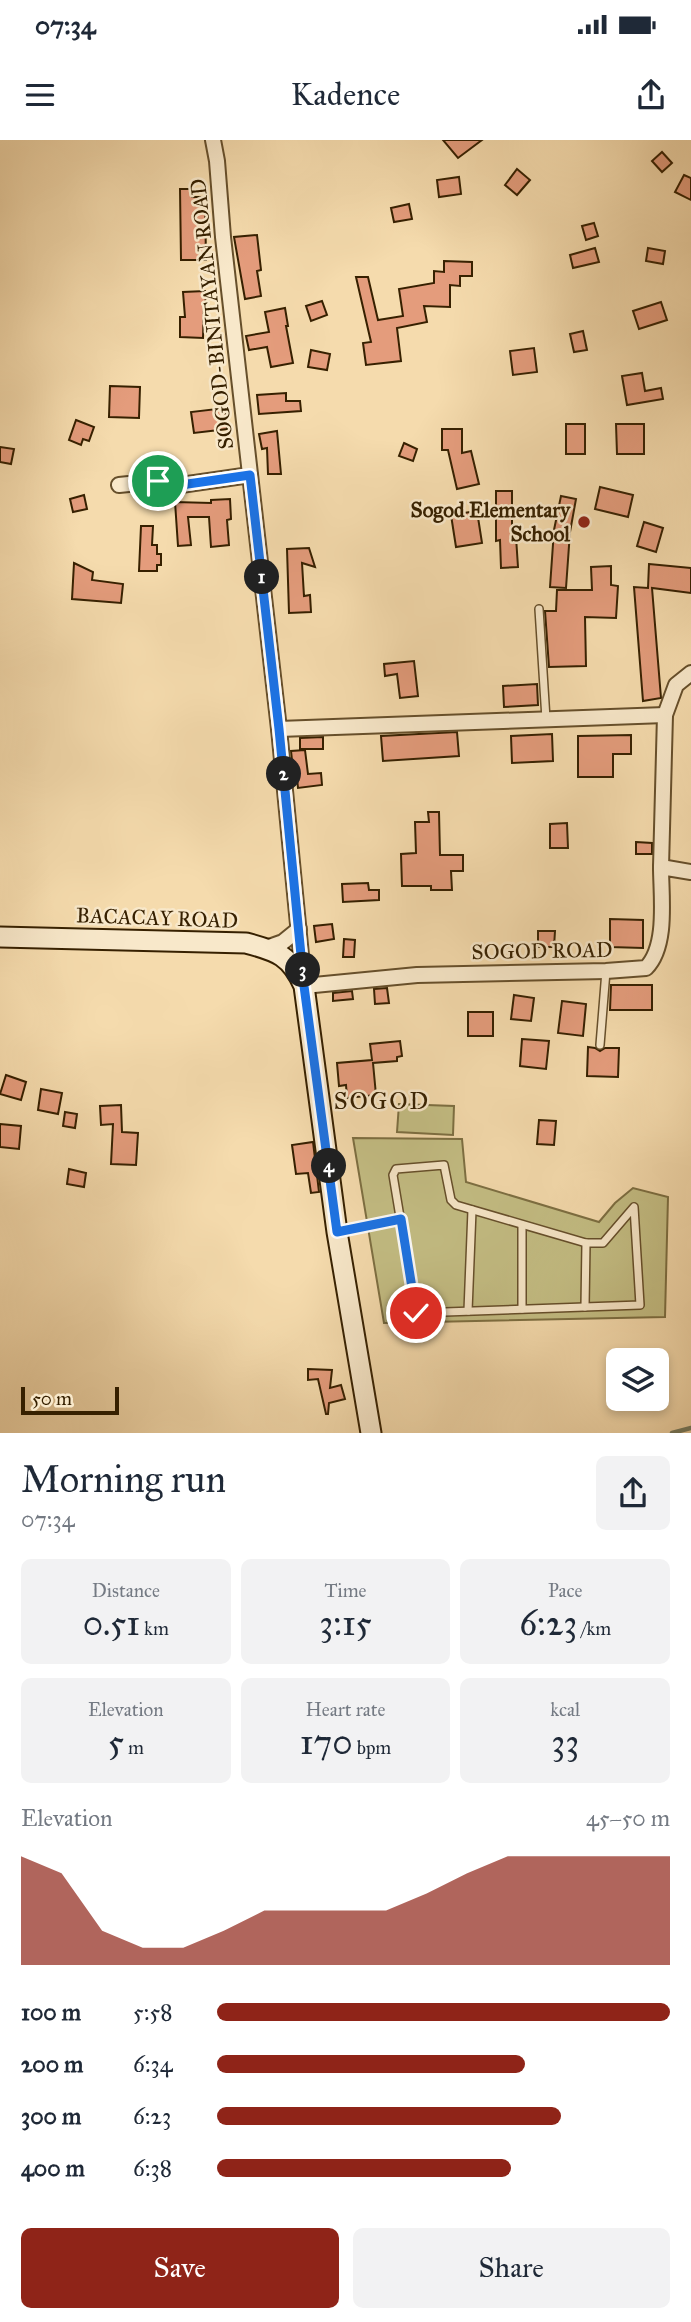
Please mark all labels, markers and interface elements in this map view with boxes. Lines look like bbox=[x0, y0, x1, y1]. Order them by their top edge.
text: 07:34 bbox=[35, 9, 95, 41]
text: Kadence bbox=[291, 75, 400, 114]
icon: menu bbox=[21, 76, 59, 114]
icon: share bbox=[632, 76, 670, 114]
street label: SOGOD-BINITAYAN ROAD bbox=[185, 177, 239, 451]
pin bbox=[128, 451, 188, 511]
icon: arrive bbox=[139, 462, 177, 500]
place label: Sogod Elementary School bbox=[411, 497, 571, 547]
marker: Sogod Elementary School bbox=[576, 514, 592, 530]
pin: 1 bbox=[244, 560, 280, 594]
text: 1 bbox=[258, 565, 265, 588]
pin: 2 bbox=[266, 756, 302, 792]
text: 2 bbox=[279, 762, 288, 785]
street label: BACACAY ROAD bbox=[76, 902, 238, 934]
street label: SOGOD ROAD bbox=[471, 937, 613, 965]
pin: 3 bbox=[286, 952, 320, 988]
text: 3 bbox=[299, 958, 306, 981]
district label: SOGOD bbox=[334, 1086, 430, 1116]
pin: 4 bbox=[312, 1149, 346, 1184]
text: 4 bbox=[323, 1154, 334, 1177]
pin bbox=[386, 1283, 446, 1343]
icon: check bbox=[397, 1294, 435, 1332]
map controls bbox=[606, 1348, 669, 1411]
button: layers bbox=[606, 1348, 669, 1411]
scale bar bbox=[21, 1384, 119, 1416]
text: 50 m bbox=[32, 1387, 72, 1410]
text: Morning run bbox=[21, 1456, 226, 1502]
button: share bbox=[596, 1456, 670, 1530]
text: 07:34 bbox=[21, 1505, 74, 1533]
text: Distance bbox=[92, 1579, 160, 1602]
text: Time bbox=[324, 1579, 367, 1602]
text: Pace bbox=[548, 1579, 582, 1602]
text: 0.51 bbox=[83, 1602, 140, 1645]
text: 3:15 bbox=[319, 1602, 372, 1645]
text: 6:23 bbox=[519, 1602, 577, 1645]
text: km bbox=[140, 1617, 169, 1640]
text: /km bbox=[577, 1617, 611, 1640]
text: Elevation bbox=[88, 1698, 164, 1721]
text: Heart rate bbox=[306, 1698, 385, 1721]
text: kcal bbox=[550, 1698, 580, 1721]
text: 5 bbox=[108, 1721, 124, 1764]
text: 170 bbox=[300, 1721, 353, 1764]
text: 33 bbox=[551, 1721, 579, 1764]
text: m bbox=[124, 1736, 144, 1759]
text: bpm bbox=[353, 1736, 391, 1759]
text: Elevation bbox=[21, 1804, 112, 1832]
text: 45–50 m bbox=[586, 1804, 670, 1832]
text: 100 m bbox=[21, 1998, 81, 2026]
text: 5:58 bbox=[133, 1998, 172, 2026]
text: 200 m bbox=[21, 2050, 83, 2078]
text: 6:34 bbox=[133, 2050, 173, 2078]
text: 300 m bbox=[21, 2102, 81, 2130]
text: 6:23 bbox=[133, 2102, 171, 2130]
text: 400 m bbox=[21, 2154, 85, 2182]
text: 6:38 bbox=[133, 2154, 172, 2182]
button: Save bbox=[21, 2228, 339, 2308]
button: Share bbox=[353, 2228, 670, 2308]

